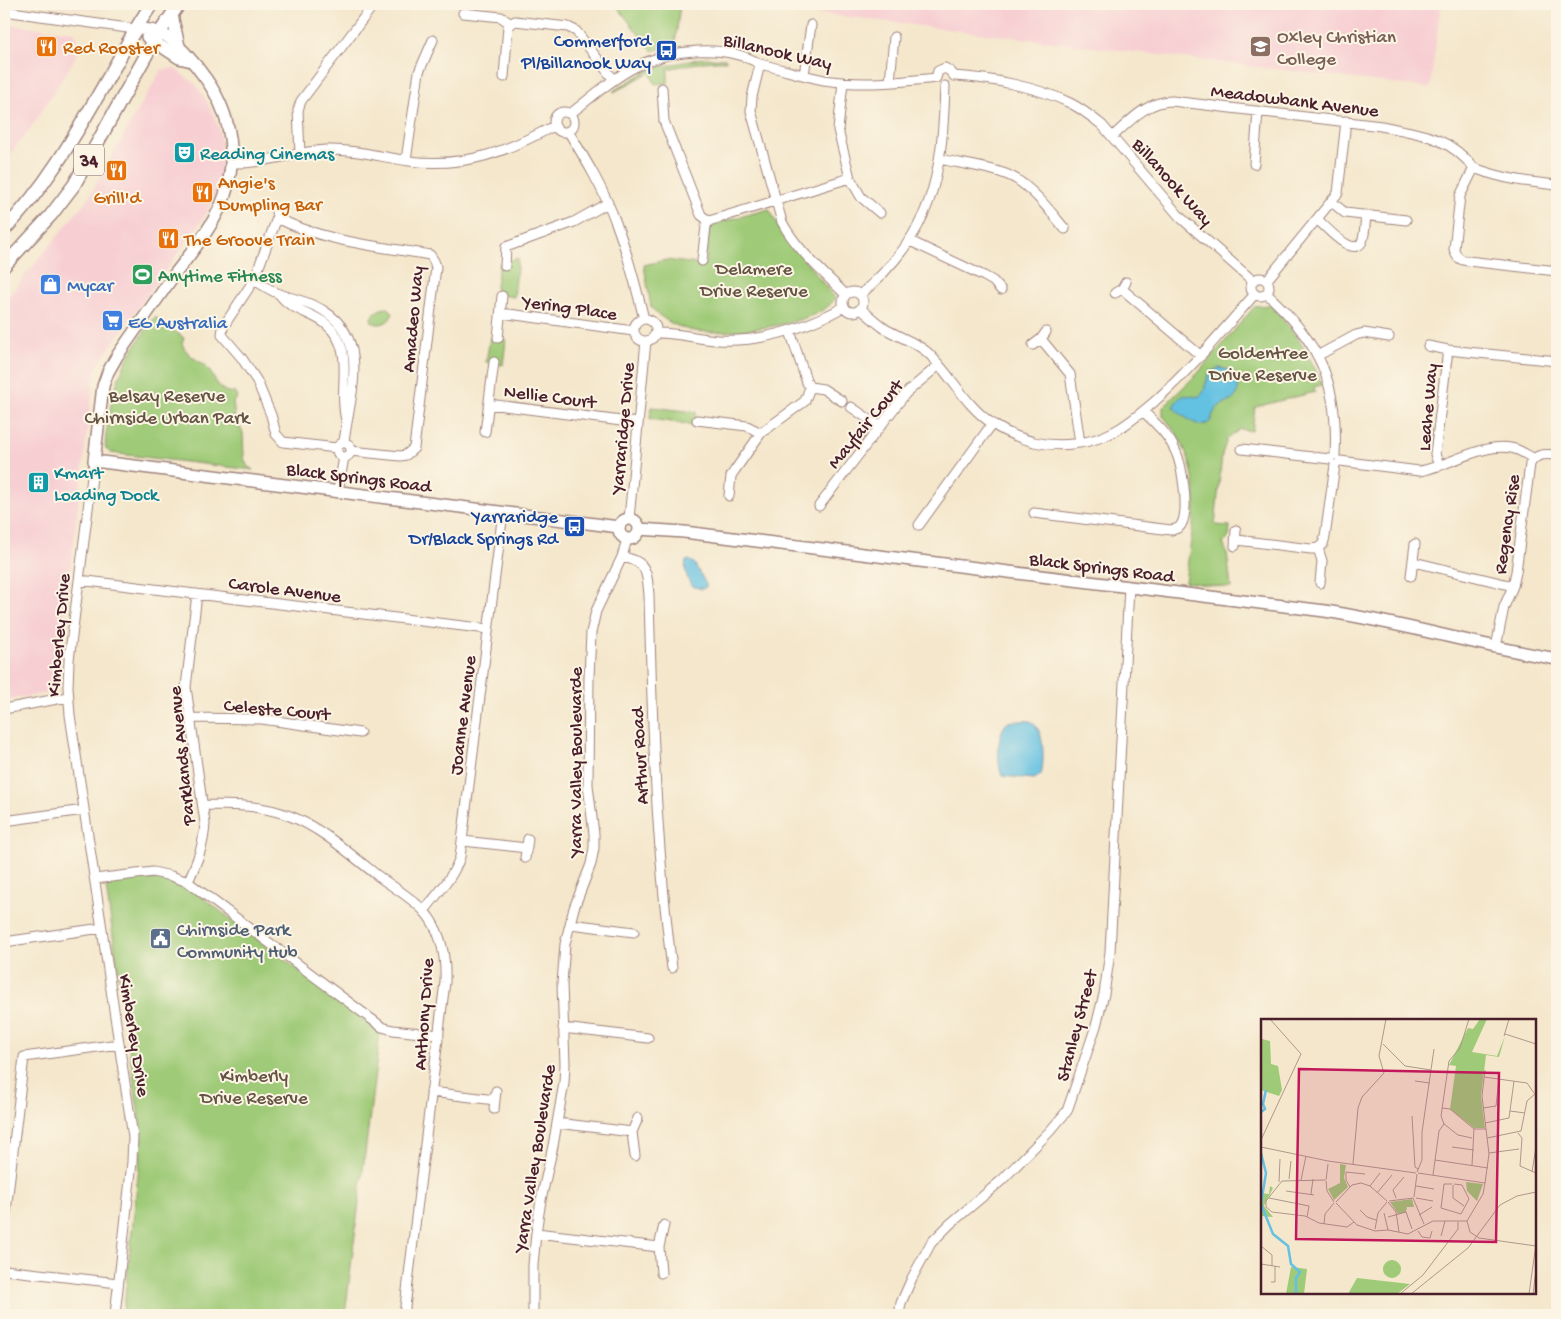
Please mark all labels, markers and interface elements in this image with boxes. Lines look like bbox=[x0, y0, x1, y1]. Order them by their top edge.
place label: Oxley Christian College bbox=[1277, 27, 1396, 72]
street label: Billanook Way bbox=[720, 30, 834, 77]
place label: Commerford Pl/Billanook Way bbox=[520, 31, 653, 76]
restaurant icon: Red Rooster bbox=[35, 34, 59, 58]
school or university icon: Oxley Christian College bbox=[1249, 34, 1273, 58]
place label: Red Rooster bbox=[63, 38, 162, 61]
bus stop icon: Commerford Pl/Billanook Way bbox=[655, 38, 679, 62]
street label: Meadowbank Avenue bbox=[1209, 81, 1380, 124]
street label: Billanook Way bbox=[1125, 134, 1217, 233]
theatre icon: Reading Cinemas bbox=[172, 140, 196, 164]
road number: 34 bbox=[74, 144, 104, 176]
place label: Reading Cinemas bbox=[200, 144, 335, 167]
restaurant icon: Grill'd bbox=[105, 158, 129, 182]
place label: Angie's Dumpling Bar bbox=[216, 173, 324, 218]
restaurant icon: Angie's Dumpling Bar bbox=[190, 180, 214, 204]
place label: Grill'd bbox=[93, 188, 142, 211]
restaurant icon: The Groove Train bbox=[156, 226, 180, 250]
place label: The Groove Train bbox=[183, 230, 315, 253]
park label: Delamere Drive Reserve bbox=[698, 259, 808, 304]
sports icon: Anytime Fitness bbox=[130, 262, 154, 286]
street label: Amadeo Way bbox=[398, 265, 431, 373]
place label: Anytime Fitness bbox=[158, 266, 283, 289]
shop icon: Mycar bbox=[39, 272, 63, 296]
place label: Mycar bbox=[67, 276, 116, 299]
street label: Yering Place bbox=[519, 291, 618, 328]
supermarket icon: EG Australia bbox=[100, 309, 124, 333]
place label: EG Australia bbox=[128, 313, 229, 336]
park label: Goldentree Drive Reserve bbox=[1207, 343, 1317, 388]
street label: Yarraridge Drive bbox=[607, 361, 642, 497]
street label: Leahe Way bbox=[1414, 362, 1445, 452]
street label: Mayfair Court bbox=[824, 374, 911, 475]
street label: Nellie Court bbox=[502, 381, 599, 416]
park label: Belsay Reserve Chirnside Urban Park bbox=[85, 386, 251, 431]
street label: Black Springs Road bbox=[284, 459, 434, 500]
place label: Kmart Loading Dock bbox=[54, 463, 160, 508]
building icon: Kmart Loading Dock bbox=[26, 470, 50, 494]
street label: Regency Rise bbox=[1490, 473, 1527, 576]
place label: Yarraridge Dr/Black Springs Rd bbox=[407, 507, 560, 552]
bus stop icon: Yarraridge Dr/Black Springs Rd bbox=[562, 514, 586, 538]
street label: Black Springs Road bbox=[1027, 549, 1177, 590]
street label: Kimberley Drive bbox=[44, 572, 77, 698]
street label: Carole Avenue bbox=[227, 573, 342, 610]
street label: Joanne Avenue bbox=[446, 654, 483, 776]
street label: Yarra Valley Boulevarde bbox=[566, 667, 589, 859]
street label: Parklands Avenue bbox=[165, 685, 202, 827]
street label: Celeste Court bbox=[223, 695, 333, 728]
street label: Arthur Road bbox=[627, 705, 656, 805]
place label: Chirnside Park Community Hub bbox=[177, 920, 298, 965]
public building icon: Chirnside Park Community Hub bbox=[149, 927, 173, 951]
street label: Anthony Drive bbox=[410, 957, 441, 1071]
street label: Stanley Street bbox=[1052, 965, 1105, 1084]
street label: Kimberley Drive bbox=[111, 973, 154, 1099]
inset map bbox=[1261, 1019, 1536, 1294]
street label: Yarra Valley Boulevarde bbox=[510, 1063, 563, 1256]
park label: Kimberly Drive Reserve bbox=[198, 1066, 308, 1111]

